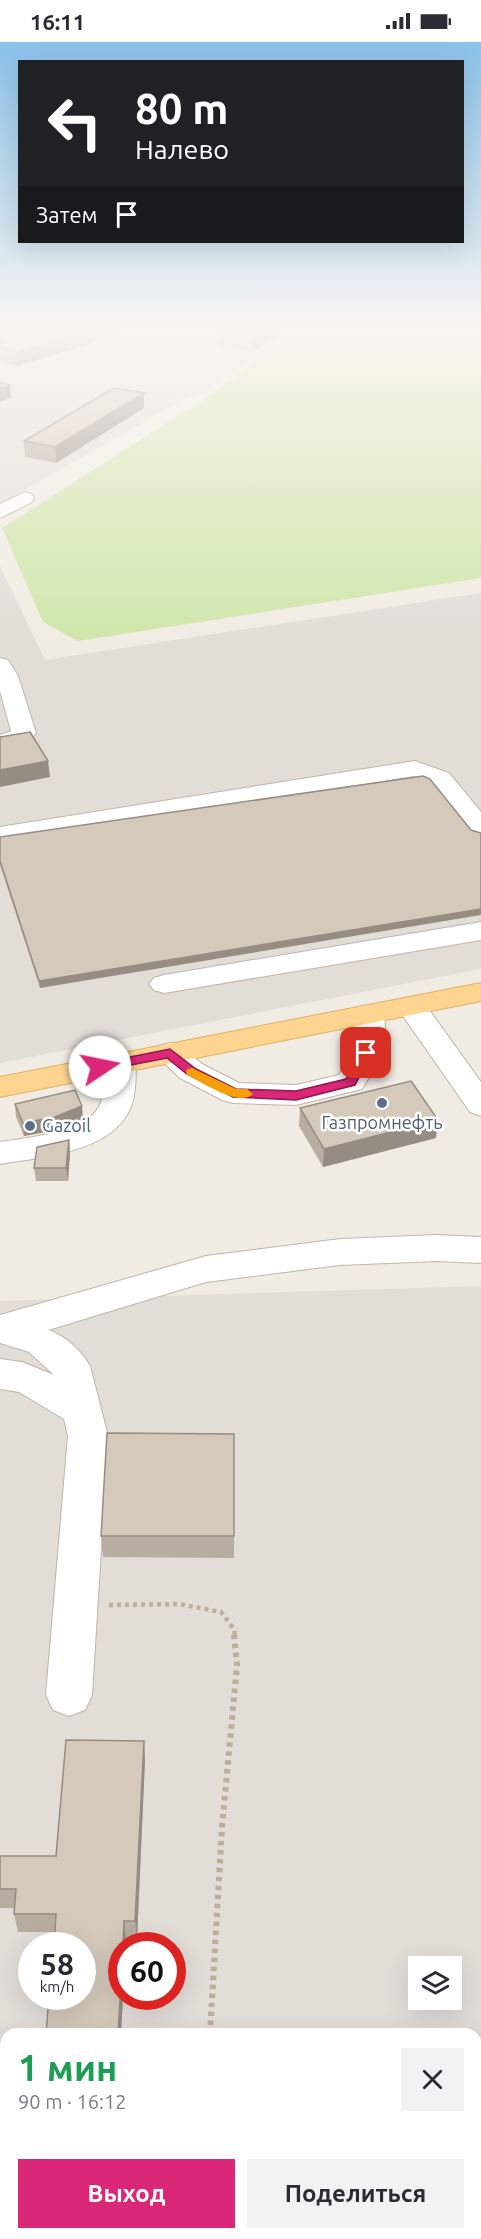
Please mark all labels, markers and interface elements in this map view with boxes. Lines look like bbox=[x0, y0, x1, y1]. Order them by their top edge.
text: 16:11 bbox=[30, 9, 85, 34]
icon: left bbox=[36, 84, 114, 162]
text: 80 m bbox=[135, 85, 229, 132]
text: Налево bbox=[135, 134, 229, 164]
icon: arrive bbox=[110, 198, 143, 231]
text: Затем bbox=[36, 202, 98, 227]
pin bbox=[340, 1027, 391, 1078]
position arrow bbox=[68, 1035, 132, 1099]
icon: arrive bbox=[349, 1036, 382, 1069]
marker: Газпромнефть bbox=[375, 1096, 389, 1110]
place label: Газпромнефть bbox=[321, 1112, 443, 1132]
place label: Gazoil bbox=[42, 1115, 91, 1135]
marker: Gazoil bbox=[23, 1119, 37, 1133]
speed limit sign: 60 bbox=[108, 1932, 186, 2010]
text: 58 bbox=[40, 1947, 74, 1981]
map controls bbox=[408, 1956, 462, 2010]
button: layers bbox=[408, 1956, 462, 2010]
text: km/h bbox=[40, 1978, 74, 1995]
text: 1 мин bbox=[18, 2047, 117, 2088]
button: close bbox=[401, 2048, 464, 2111]
text: 90 m · 16:12 bbox=[18, 2090, 127, 2113]
button: Выход bbox=[18, 2159, 235, 2228]
button: Поделиться bbox=[247, 2159, 464, 2228]

